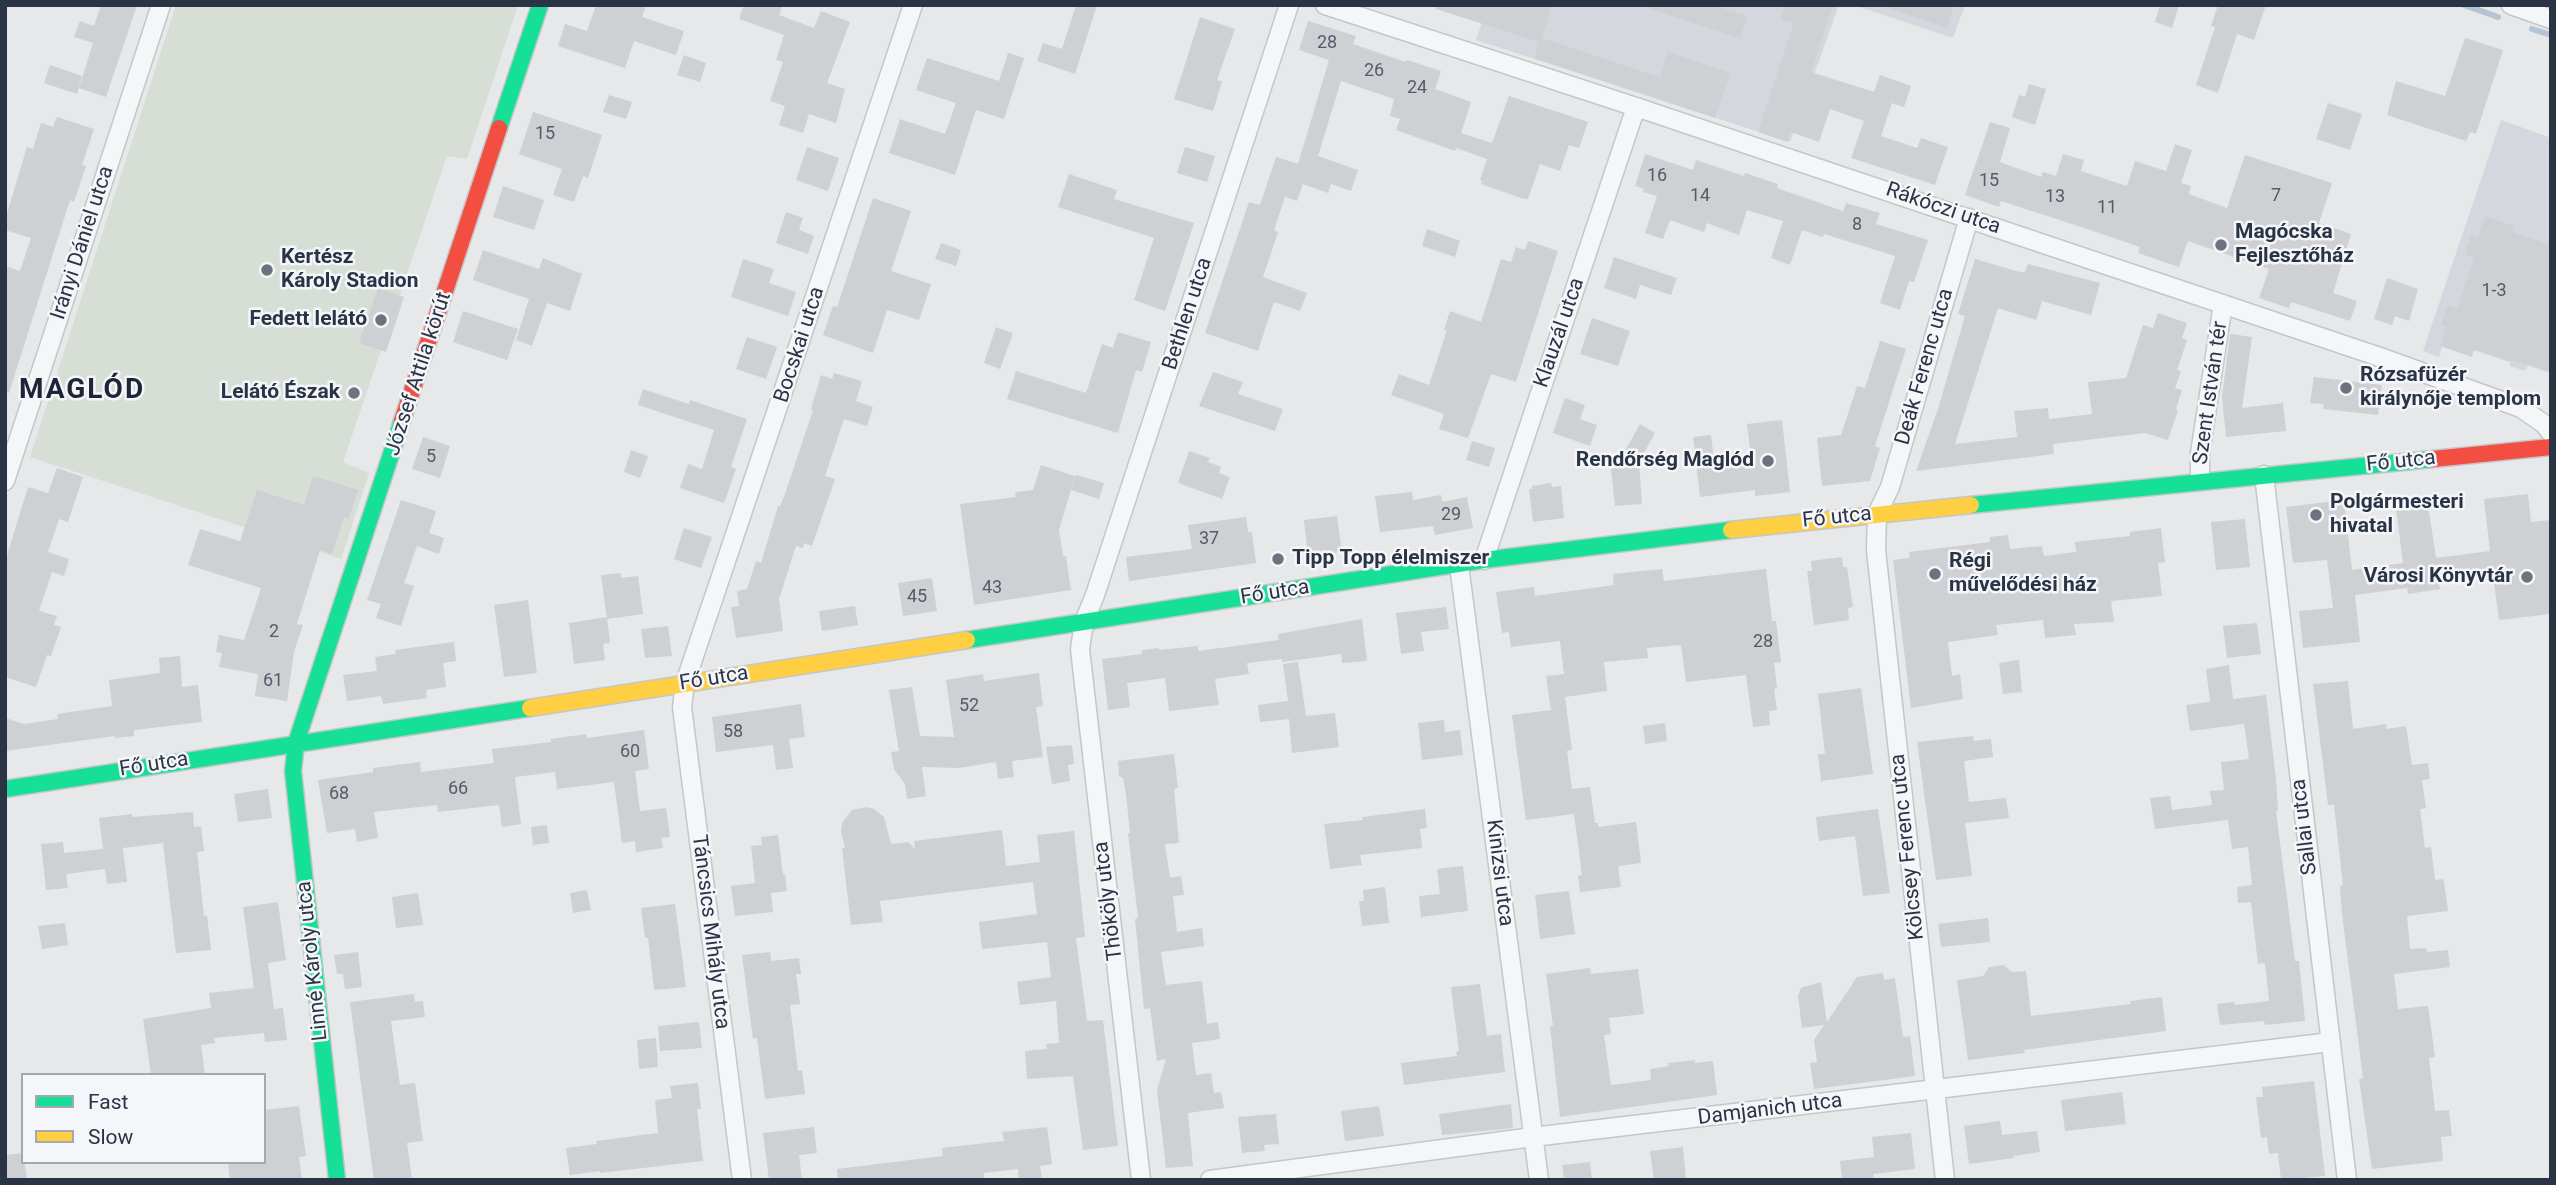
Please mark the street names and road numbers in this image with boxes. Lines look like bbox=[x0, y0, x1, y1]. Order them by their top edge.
street label: Irányi Dániel utca bbox=[46, 163, 120, 323]
street label: Rákóczi utca bbox=[1882, 178, 2004, 240]
street label: Bethlen utca bbox=[1158, 255, 1218, 373]
street label: Klauzál utca bbox=[1529, 275, 1591, 391]
street label: Bocskai utca bbox=[769, 284, 831, 406]
street label: Deák Ferenc utca bbox=[1891, 286, 1959, 448]
street label: József Attila körút bbox=[381, 289, 457, 459]
street label: Szent István tér bbox=[2188, 320, 2234, 466]
street label: Fő utca bbox=[2365, 446, 2437, 478]
street label: Fő utca bbox=[1801, 502, 1873, 534]
street label: Fő utca bbox=[1239, 575, 1311, 611]
street label: Fő utca bbox=[678, 661, 750, 697]
street label: Fő utca bbox=[118, 747, 190, 783]
street label: Kölcsey Ferenc utca bbox=[1886, 753, 1930, 941]
street label: Sallai utca bbox=[2287, 777, 2323, 877]
street label: Kinizsi utca bbox=[1480, 818, 1518, 928]
street label: Táncsics Mihály utca bbox=[686, 833, 734, 1031]
street label: Thököly utca bbox=[1089, 840, 1129, 962]
street label: Linné Károly utca bbox=[292, 880, 334, 1042]
street label: Damjanich utca bbox=[1696, 1089, 1844, 1131]

